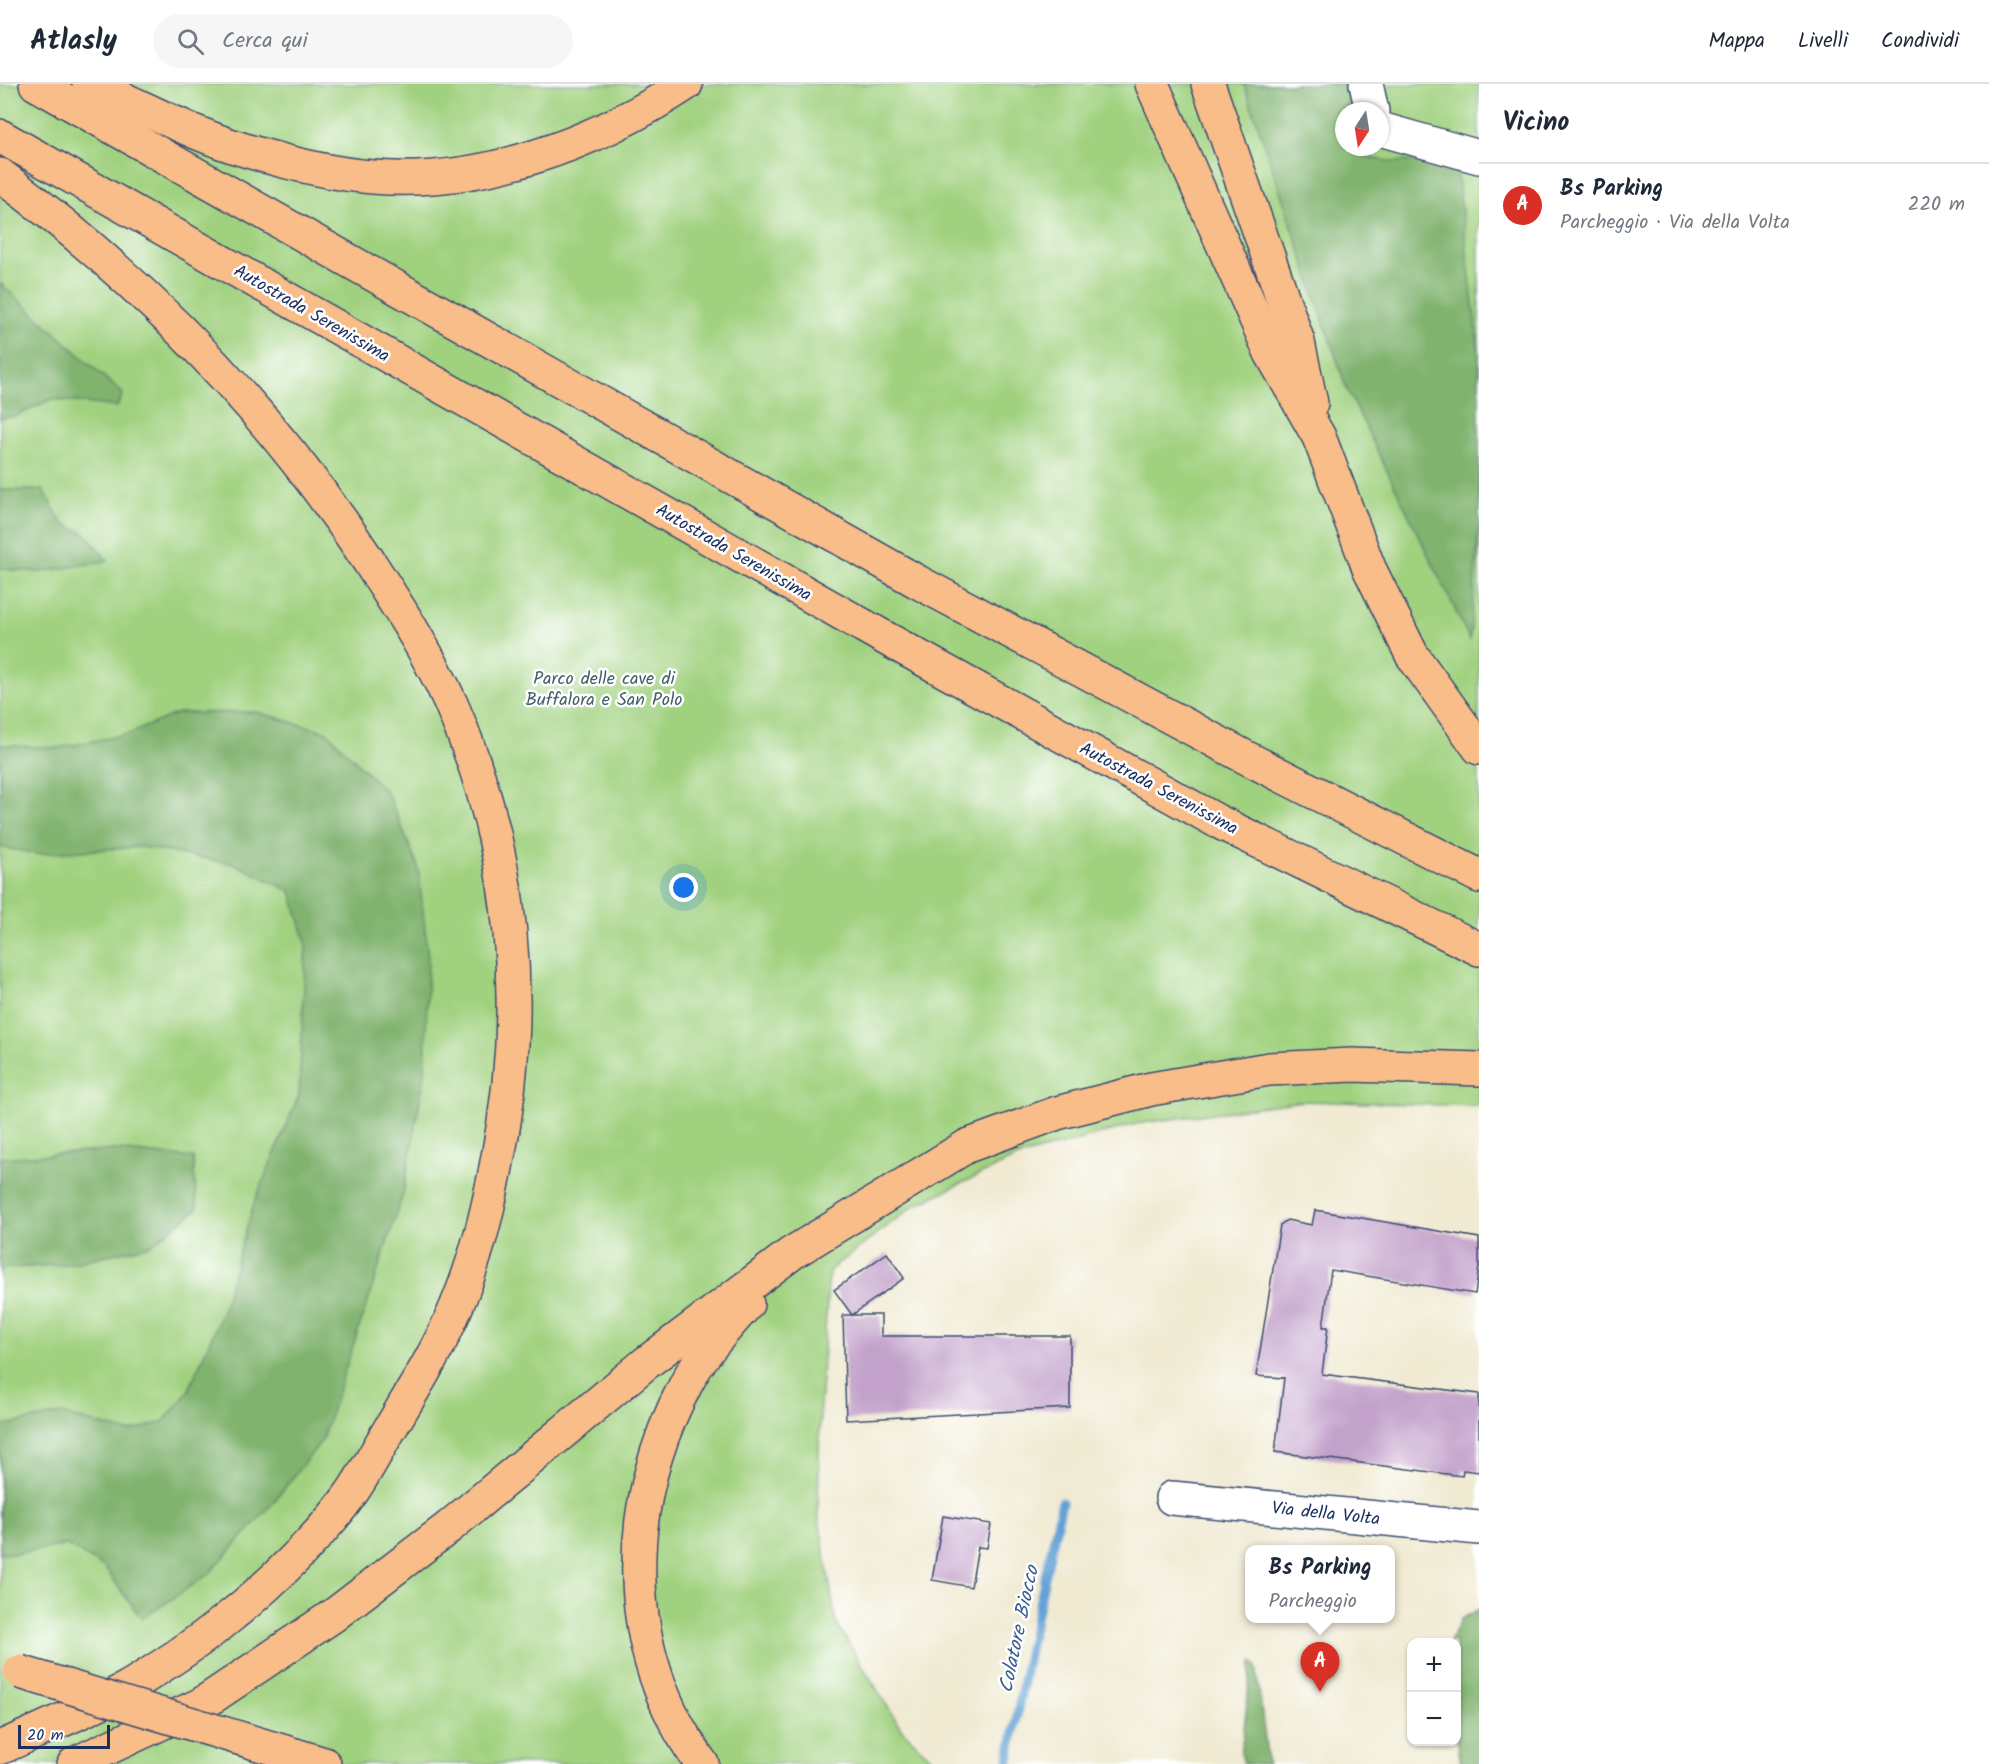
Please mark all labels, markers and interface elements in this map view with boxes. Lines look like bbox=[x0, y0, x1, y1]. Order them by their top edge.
search box bbox=[153, 14, 573, 68]
text: Atlasly bbox=[30, 19, 117, 64]
text: Cerca qui bbox=[222, 24, 308, 59]
icon: search bbox=[174, 25, 207, 58]
text: Mappa bbox=[1708, 25, 1765, 58]
text: Livelli bbox=[1798, 25, 1848, 58]
text: Condividi bbox=[1881, 25, 1959, 58]
north arrow bbox=[1335, 102, 1389, 156]
text: Vicino bbox=[1503, 102, 1569, 144]
text: Bs Parking bbox=[1560, 172, 1663, 207]
text: A bbox=[1516, 189, 1529, 221]
text: 220 m bbox=[1908, 189, 1965, 221]
text: Parcheggio · Via della Volta bbox=[1560, 207, 1790, 239]
street label: Autostrada Serenissima bbox=[228, 258, 395, 371]
street label: Autostrada Serenissima bbox=[650, 497, 817, 610]
park label: Parco delle cave di Buffalora e San Polo bbox=[526, 665, 682, 715]
street label: Autostrada Serenissima bbox=[1074, 735, 1243, 844]
your location bbox=[669, 873, 698, 902]
street label: Via della Volta bbox=[1270, 1494, 1381, 1535]
popup bbox=[1245, 1545, 1395, 1623]
text: Bs Parking bbox=[1268, 1551, 1372, 1586]
water label: Colatore Biocco bbox=[991, 1561, 1049, 1696]
text: Parcheggio bbox=[1268, 1586, 1357, 1618]
map controls bbox=[1407, 1638, 1461, 1746]
button: + bbox=[1407, 1638, 1461, 1692]
pin: A bbox=[1300, 1642, 1340, 1692]
button: − bbox=[1407, 1692, 1461, 1746]
scale bar bbox=[18, 1722, 110, 1750]
text: 20 m bbox=[27, 1723, 63, 1748]

